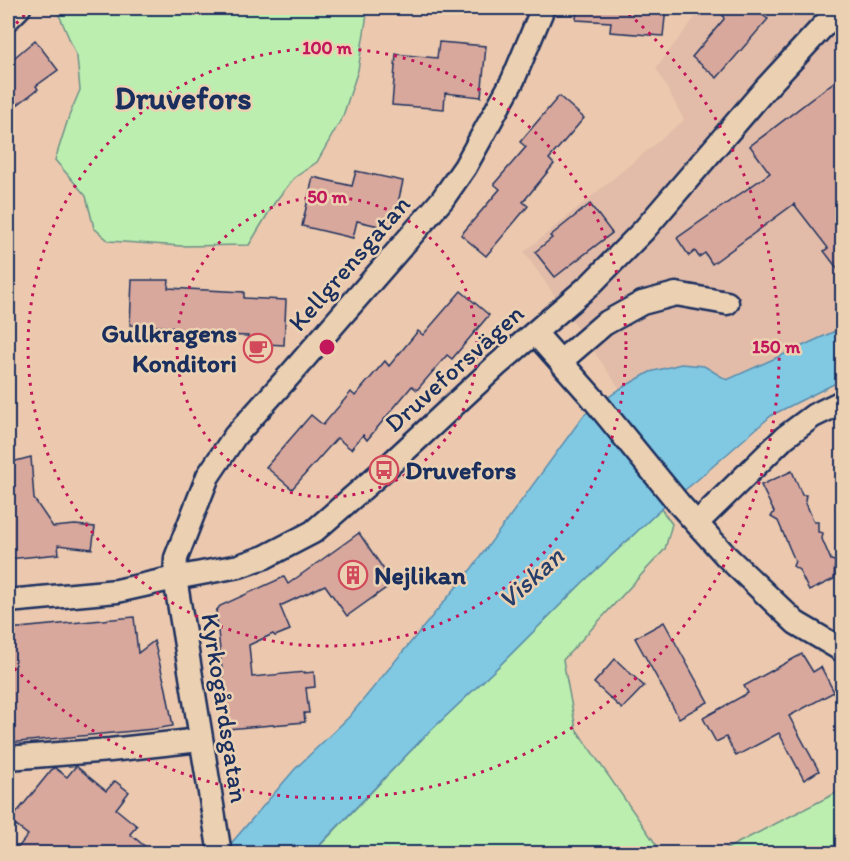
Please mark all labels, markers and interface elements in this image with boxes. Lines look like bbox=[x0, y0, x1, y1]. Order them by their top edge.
text: 100 m bbox=[302, 37, 353, 59]
district label: Druvefors bbox=[115, 79, 251, 117]
text: 50 m bbox=[307, 186, 348, 208]
street label: Kellgrensgatan bbox=[281, 188, 417, 338]
street label: Druveforsvägen bbox=[378, 297, 530, 439]
place label: Gullkragens Konditori bbox=[101, 317, 237, 379]
cafe icon: Gullkragens Konditori bbox=[242, 332, 274, 364]
text: 150 m bbox=[752, 336, 801, 358]
centre of rings bbox=[317, 337, 337, 357]
bus stop icon: Druvefors bbox=[368, 454, 400, 486]
place label: Druvefors bbox=[405, 454, 516, 486]
water label: Viskan bbox=[491, 539, 571, 616]
building icon: Nejlikan bbox=[337, 559, 369, 591]
place label: Nejlikan bbox=[374, 559, 466, 591]
street label: Kyrkogårdsgatan bbox=[194, 611, 256, 805]

